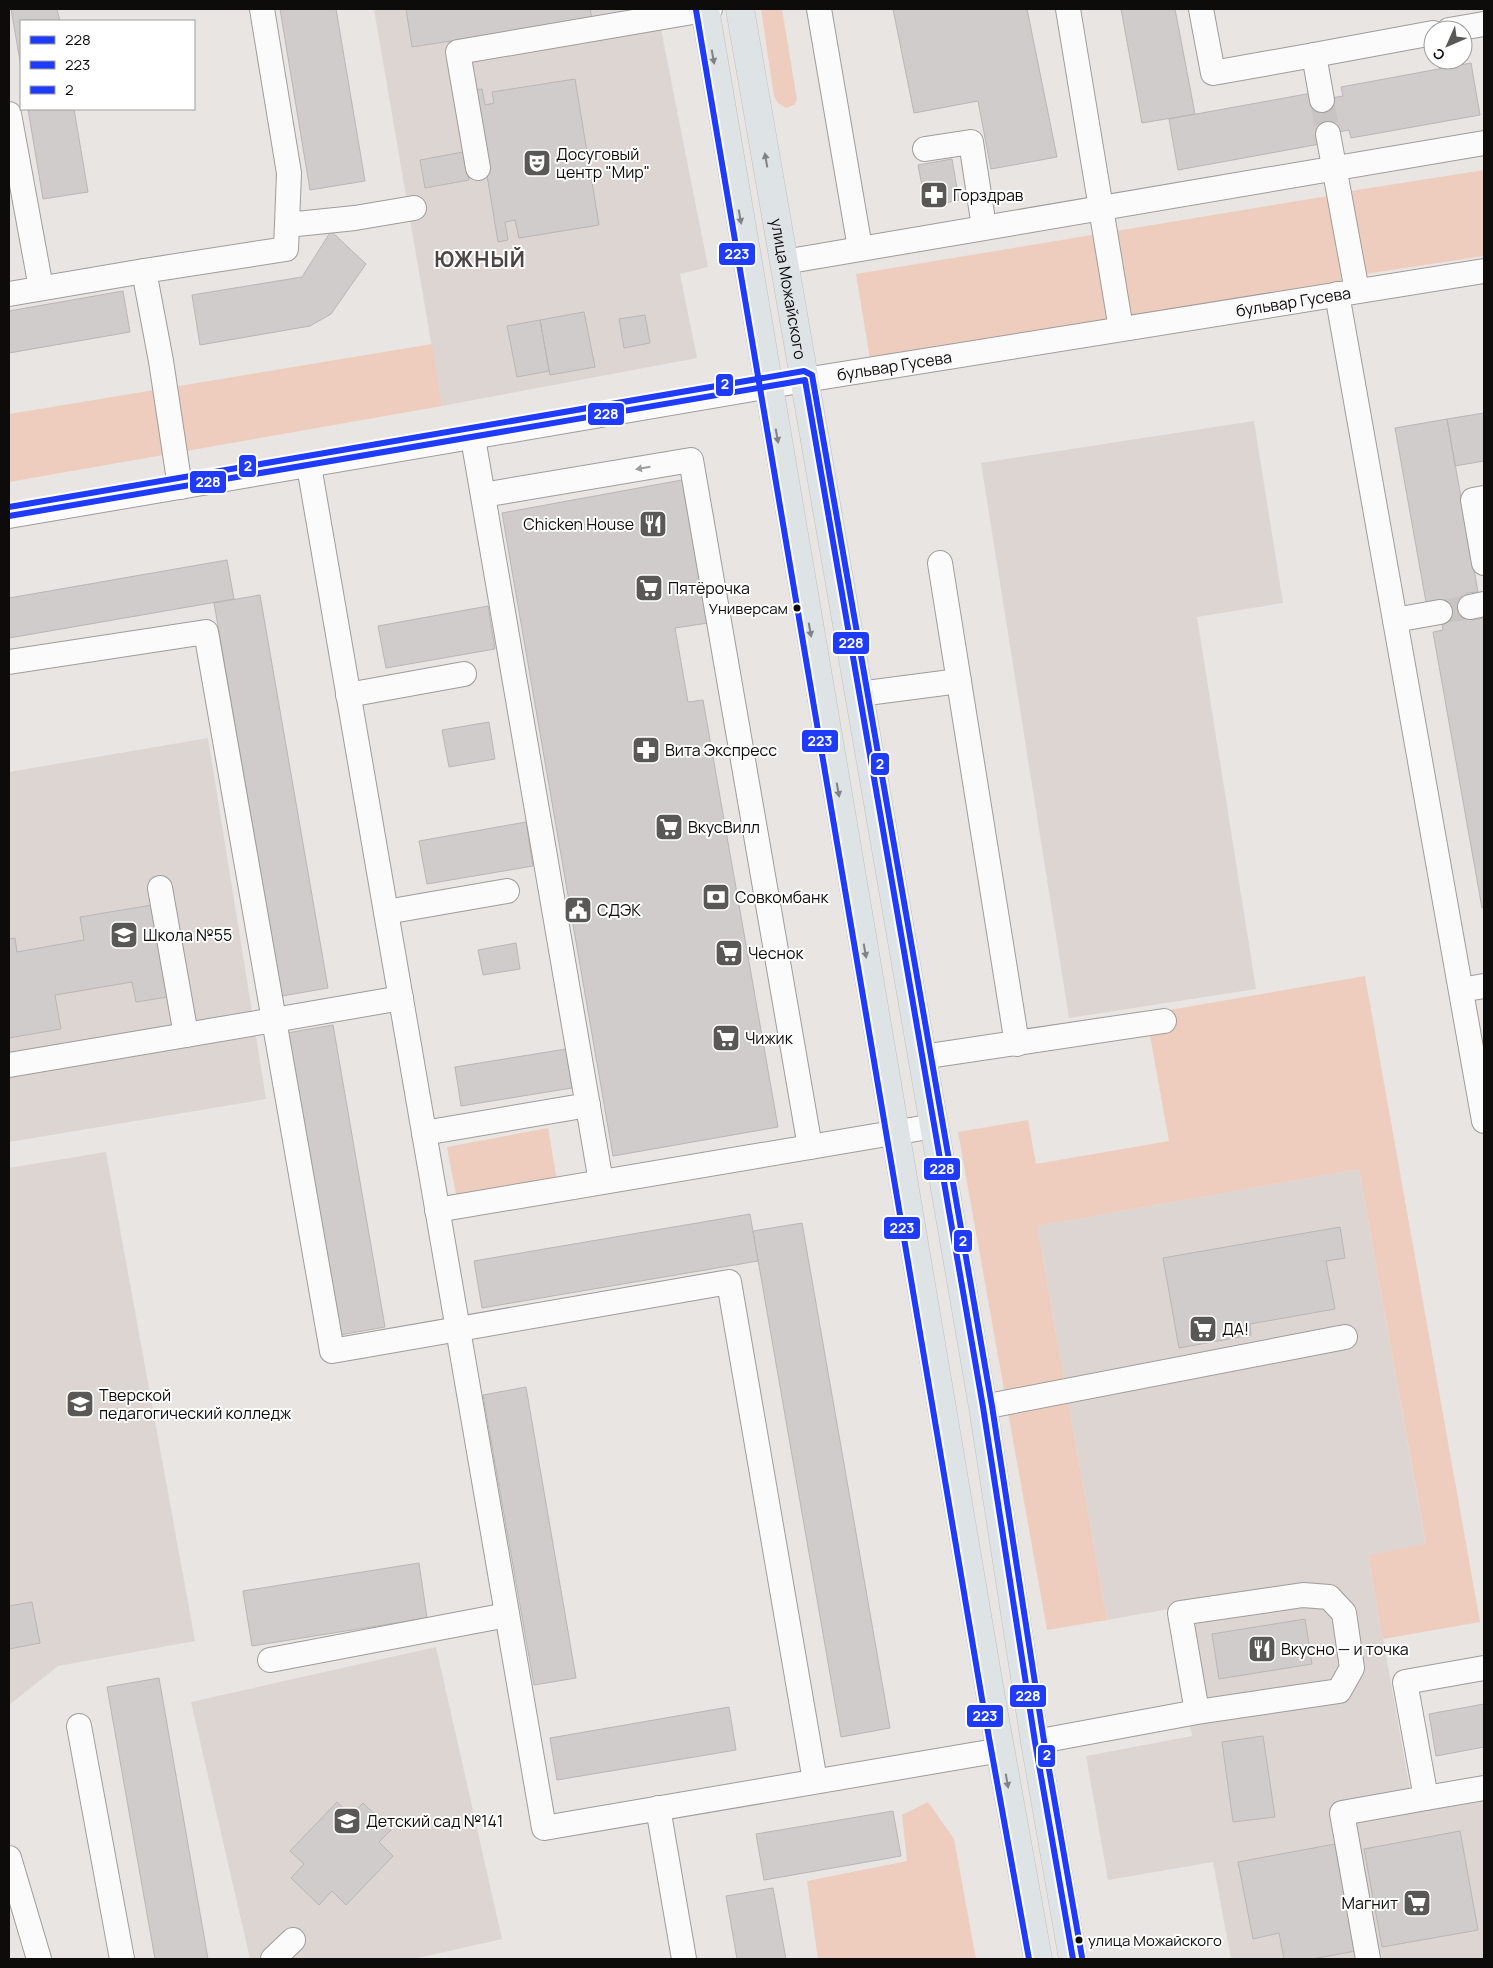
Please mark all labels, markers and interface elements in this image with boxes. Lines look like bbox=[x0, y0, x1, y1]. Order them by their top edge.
legend bbox=[20, 20, 195, 110]
north arrow bbox=[1423, 20, 1473, 70]
text: 228 bbox=[65, 29, 91, 50]
text: С bbox=[1428, 44, 1449, 65]
one-way arrow bbox=[710, 49, 718, 65]
text: 223 bbox=[65, 54, 90, 75]
text: 2 bbox=[65, 79, 74, 100]
place label: Досуговый центр "Мир" bbox=[556, 143, 650, 183]
theatre icon: Досуговый центр "Мир" bbox=[522, 148, 552, 178]
one-way arrow bbox=[762, 151, 770, 167]
pharmacy icon: Горздрав bbox=[919, 180, 949, 210]
place label: Горздрав bbox=[953, 184, 1024, 206]
one-way arrow bbox=[737, 209, 745, 225]
street label: улица Можайского bbox=[766, 217, 812, 361]
line badge: 223 bbox=[718, 242, 756, 266]
text: 223 bbox=[725, 244, 749, 263]
district label: ЮЖНЫЙ bbox=[434, 245, 526, 273]
street label: бульвар Гусева bbox=[1234, 282, 1352, 322]
street label: бульвар Гусева bbox=[835, 346, 953, 386]
line badge: 2 bbox=[715, 373, 734, 397]
text: 2 bbox=[721, 374, 729, 393]
line badge: 228 bbox=[587, 402, 625, 426]
text: 228 bbox=[593, 404, 619, 423]
one-way arrow bbox=[774, 428, 782, 444]
line badge: 2 bbox=[238, 454, 257, 478]
text: 2 bbox=[244, 456, 252, 475]
one-way arrow bbox=[635, 464, 651, 472]
line badge: 228 bbox=[189, 470, 227, 494]
text: 228 bbox=[195, 472, 221, 491]
restaurant icon: Chicken House bbox=[638, 509, 668, 539]
place label: Chicken House bbox=[523, 513, 634, 535]
supermarket icon: Пятёрочка bbox=[634, 573, 664, 603]
place label: Пятёрочка bbox=[668, 577, 750, 599]
place label: Универсам bbox=[709, 598, 788, 619]
marker: Универсам bbox=[792, 603, 802, 613]
one-way arrow bbox=[807, 623, 815, 639]
line badge: 228 bbox=[832, 631, 870, 655]
text: 228 bbox=[838, 633, 864, 652]
line badge: 223 bbox=[801, 729, 839, 753]
text: 223 bbox=[808, 731, 832, 750]
pharmacy icon: Вита Экспресс bbox=[631, 735, 661, 765]
place label: Вита Экспресс bbox=[665, 739, 777, 761]
line badge: 2 bbox=[870, 752, 890, 776]
text: 2 bbox=[876, 754, 884, 773]
one-way arrow bbox=[834, 783, 842, 799]
supermarket icon: ВкусВилл bbox=[654, 812, 684, 842]
place label: ВкусВилл bbox=[688, 816, 760, 838]
bank icon: Совкомбанк bbox=[701, 882, 731, 912]
place label: Совкомбанк bbox=[735, 886, 829, 908]
public building icon: СДЭК bbox=[563, 895, 593, 925]
place label: СДЭК bbox=[597, 899, 641, 921]
school or university icon: Школа №55 bbox=[109, 920, 139, 950]
place label: Школа №55 bbox=[143, 924, 232, 946]
supermarket icon: Чеснок bbox=[714, 938, 744, 968]
place label: Чеснок bbox=[748, 942, 804, 964]
one-way arrow bbox=[861, 943, 869, 959]
supermarket icon: Чижик bbox=[711, 1023, 741, 1053]
place label: Чижик bbox=[745, 1027, 794, 1049]
line badge: 228 bbox=[923, 1157, 961, 1181]
text: 228 bbox=[929, 1159, 955, 1178]
line badge: 223 bbox=[883, 1216, 921, 1240]
text: 223 bbox=[890, 1218, 914, 1237]
line badge: 2 bbox=[953, 1229, 973, 1253]
text: 2 bbox=[959, 1231, 967, 1250]
supermarket icon: ДА! bbox=[1188, 1314, 1218, 1344]
place label: ДА! bbox=[1222, 1318, 1249, 1340]
place label: Тверской педагогический колледж bbox=[99, 1384, 292, 1424]
school or university icon: Тверской педагогический колледж bbox=[65, 1389, 95, 1419]
restaurant icon: Вкусно — и точка bbox=[1247, 1634, 1277, 1664]
place label: Вкусно — и точка bbox=[1281, 1638, 1409, 1660]
line badge: 228 bbox=[1009, 1684, 1047, 1708]
text: 228 bbox=[1015, 1686, 1041, 1705]
line badge: 223 bbox=[966, 1704, 1004, 1728]
text: 223 bbox=[973, 1706, 997, 1725]
line badge: 2 bbox=[1037, 1744, 1056, 1768]
text: 2 bbox=[1043, 1745, 1051, 1764]
one-way arrow bbox=[1003, 1773, 1011, 1789]
school or university icon: Детский сад №141 bbox=[332, 1806, 362, 1836]
place label: Детский сад №141 bbox=[366, 1810, 503, 1832]
supermarket icon: Магнит bbox=[1402, 1888, 1432, 1918]
place label: Магнит bbox=[1342, 1892, 1398, 1914]
place label: улица Можайского bbox=[1088, 1930, 1222, 1951]
marker: улица Можайского bbox=[1074, 1935, 1084, 1945]

